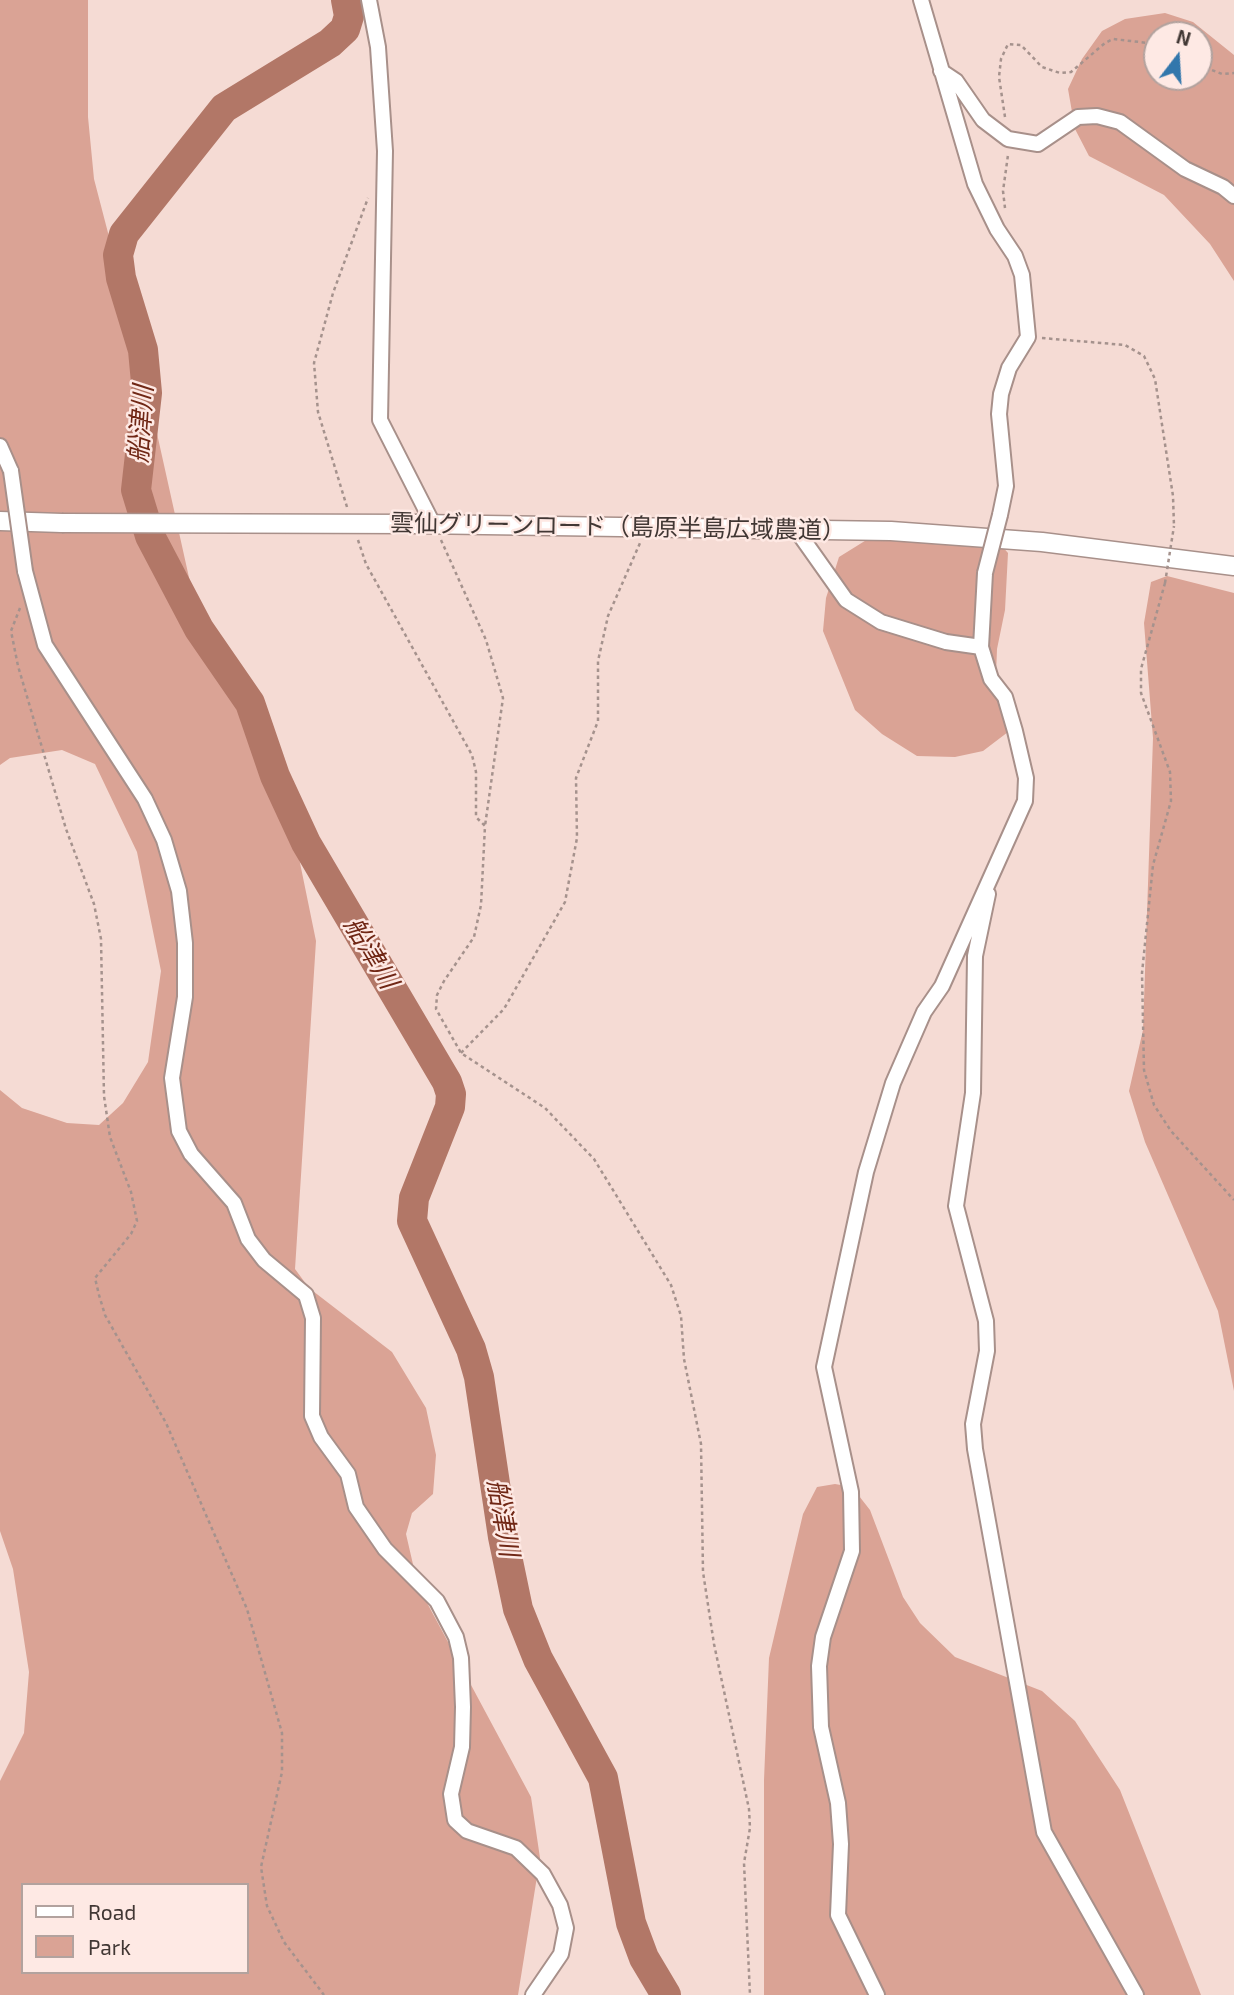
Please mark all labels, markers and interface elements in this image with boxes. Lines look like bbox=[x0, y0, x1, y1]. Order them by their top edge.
north arrow bbox=[1143, 21, 1213, 91]
text: N bbox=[1174, 24, 1194, 50]
water label: 船津川 bbox=[123, 384, 159, 464]
street label: 雲仙グリーンロード（島原半島広域農道） bbox=[390, 509, 846, 545]
water label: 船津川 bbox=[338, 912, 404, 994]
water label: 船津川 bbox=[481, 1477, 525, 1559]
legend bbox=[21, 1883, 248, 1974]
text: Road bbox=[88, 1899, 136, 1924]
text: Park bbox=[88, 1934, 131, 1959]

